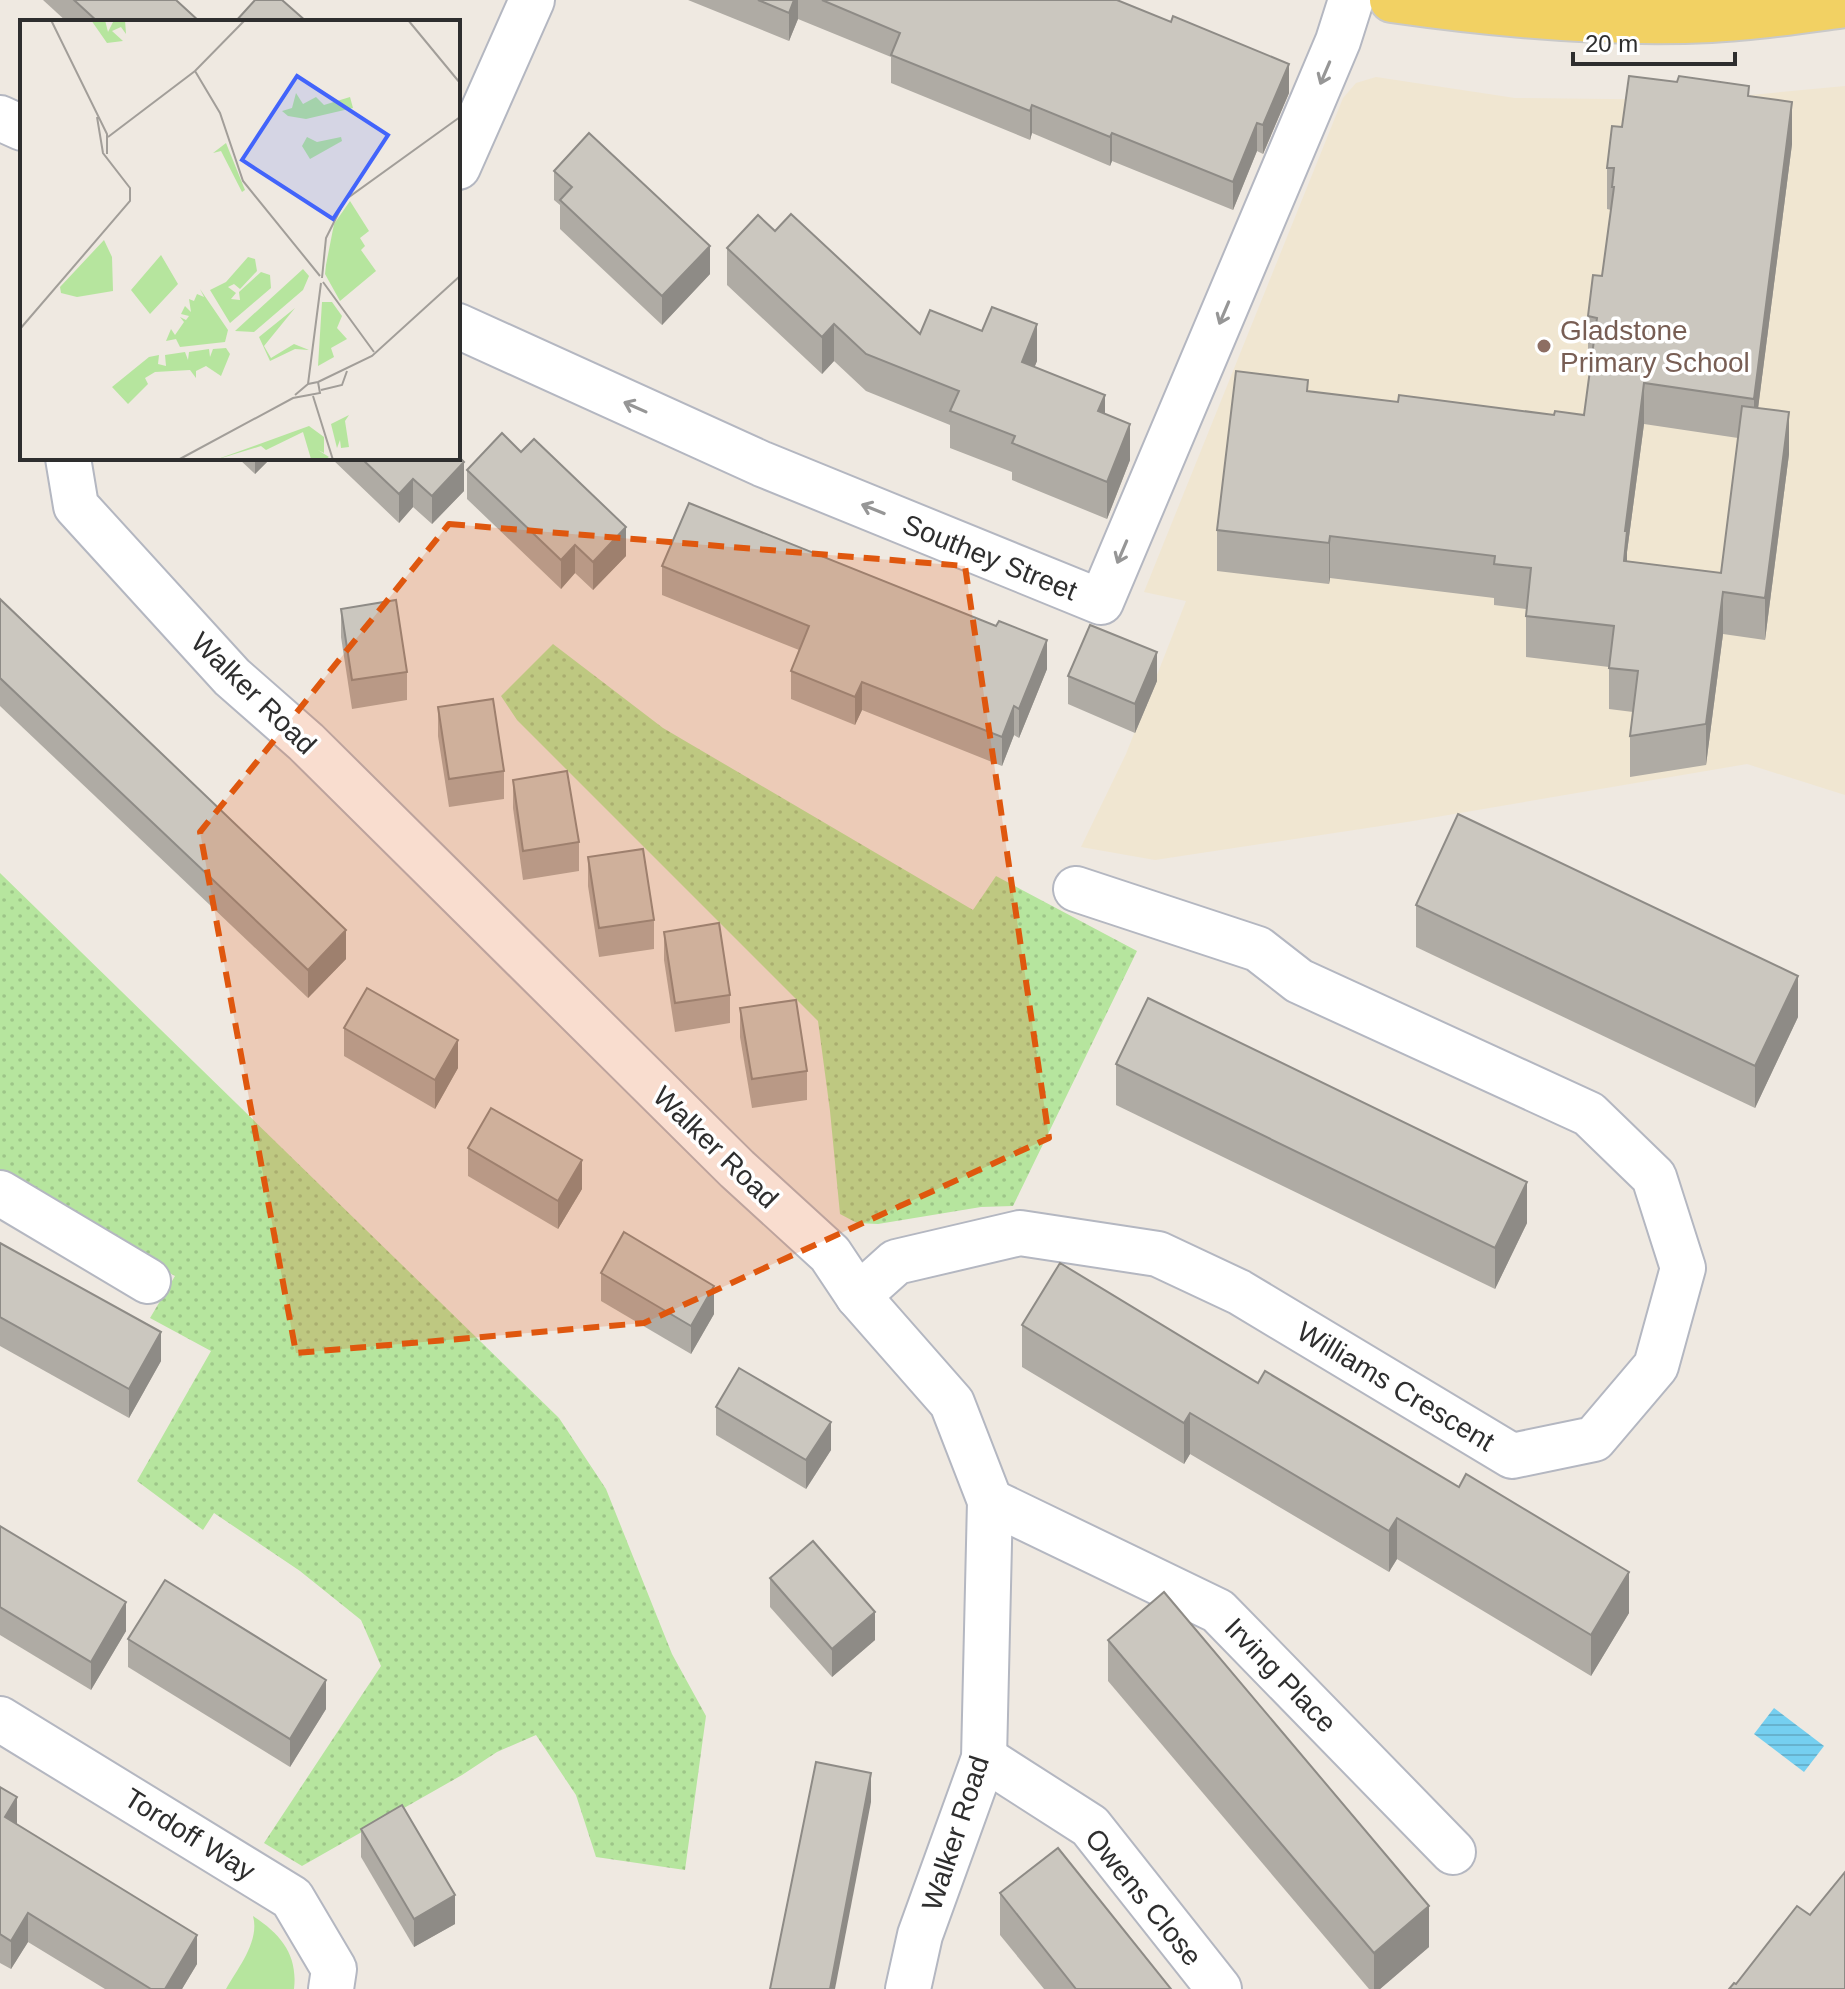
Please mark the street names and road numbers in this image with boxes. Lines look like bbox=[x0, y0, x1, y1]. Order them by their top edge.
street label: Southey Street bbox=[898, 508, 1082, 607]
street label: Walker Road bbox=[185, 626, 322, 760]
street label: Walker Road bbox=[647, 1080, 784, 1214]
street label: Williams Crescent bbox=[1292, 1315, 1500, 1458]
street label: Irving Place bbox=[1219, 1612, 1343, 1739]
street label: Walker Road bbox=[916, 1752, 995, 1914]
street label: Tordoff Way bbox=[119, 1782, 261, 1887]
street label: Owens Close bbox=[1079, 1823, 1208, 1972]

